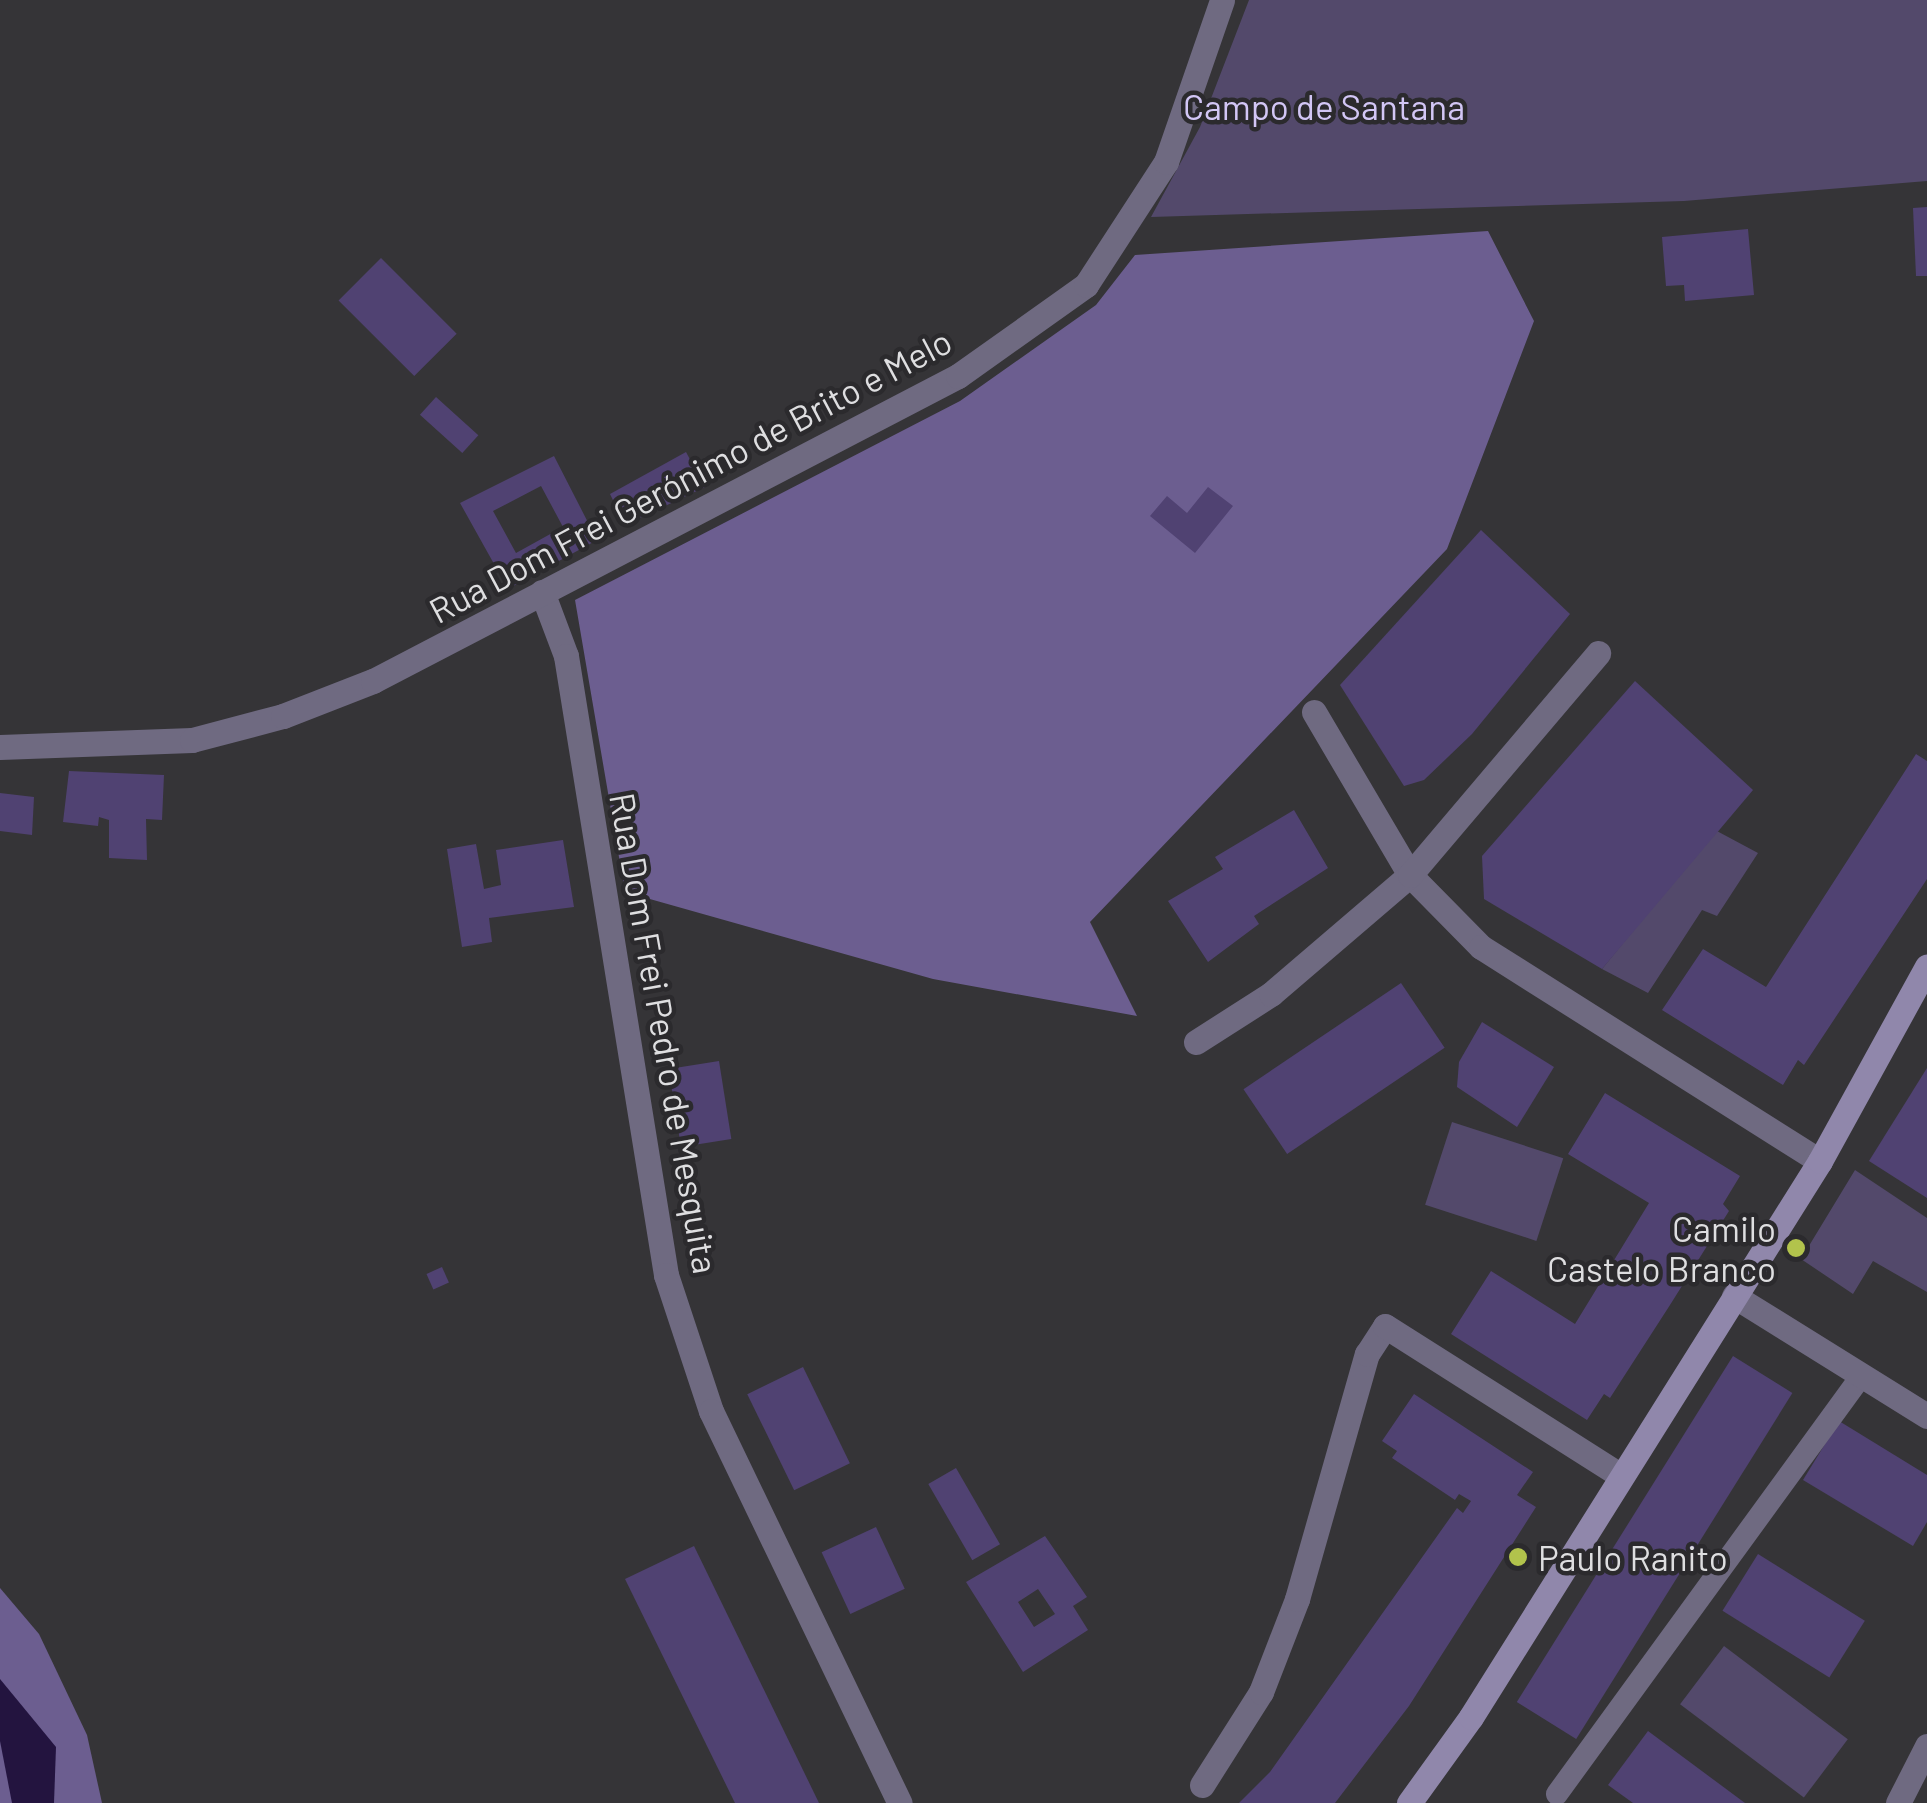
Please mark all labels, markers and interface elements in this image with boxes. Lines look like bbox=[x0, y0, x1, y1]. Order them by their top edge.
park label: Campo de Santana bbox=[1183, 85, 1465, 127]
street label: Rua Dom Frei Gerónimo de Brito e Melo bbox=[422, 319, 958, 631]
street label: Rua Dom Frei Pedro de Mesquita bbox=[602, 789, 728, 1277]
place label: Camilo Castelo Branco bbox=[1547, 1207, 1776, 1289]
marker: Camilo Castelo Branco bbox=[1785, 1237, 1807, 1259]
place label: Paulo Ranito bbox=[1538, 1536, 1728, 1578]
marker: Paulo Ranito bbox=[1507, 1546, 1529, 1568]

